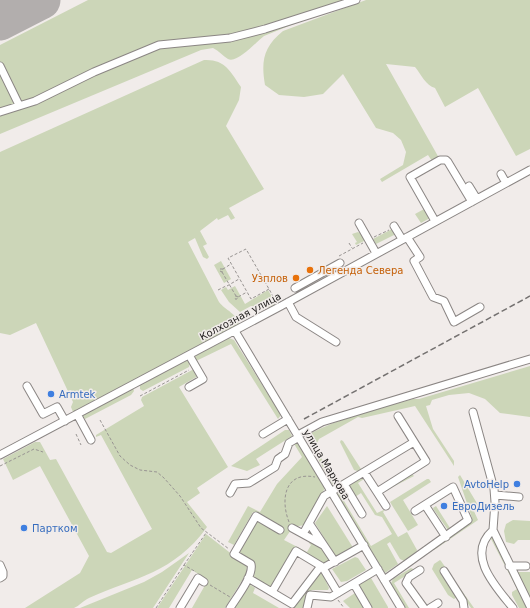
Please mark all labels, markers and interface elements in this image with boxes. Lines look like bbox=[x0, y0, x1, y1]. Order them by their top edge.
marker: Легенда Севера bbox=[305, 265, 315, 275]
place label: Легенда Севера bbox=[318, 265, 404, 276]
place label: Узплов bbox=[252, 273, 288, 284]
marker: Узплов bbox=[291, 273, 301, 283]
street label: Колхозная улица bbox=[198, 290, 283, 343]
marker: Armtek bbox=[46, 389, 56, 399]
place label: Armtek bbox=[59, 389, 96, 400]
street label: улица Маркова bbox=[301, 427, 352, 501]
place label: AvtoHelp bbox=[464, 479, 509, 490]
marker: AvtoHelp bbox=[512, 479, 522, 489]
marker: ЕвроДизель bbox=[439, 501, 449, 511]
place label: ЕвроДизель bbox=[452, 501, 515, 512]
marker: Партком bbox=[19, 523, 29, 533]
place label: Партком bbox=[32, 523, 78, 534]

